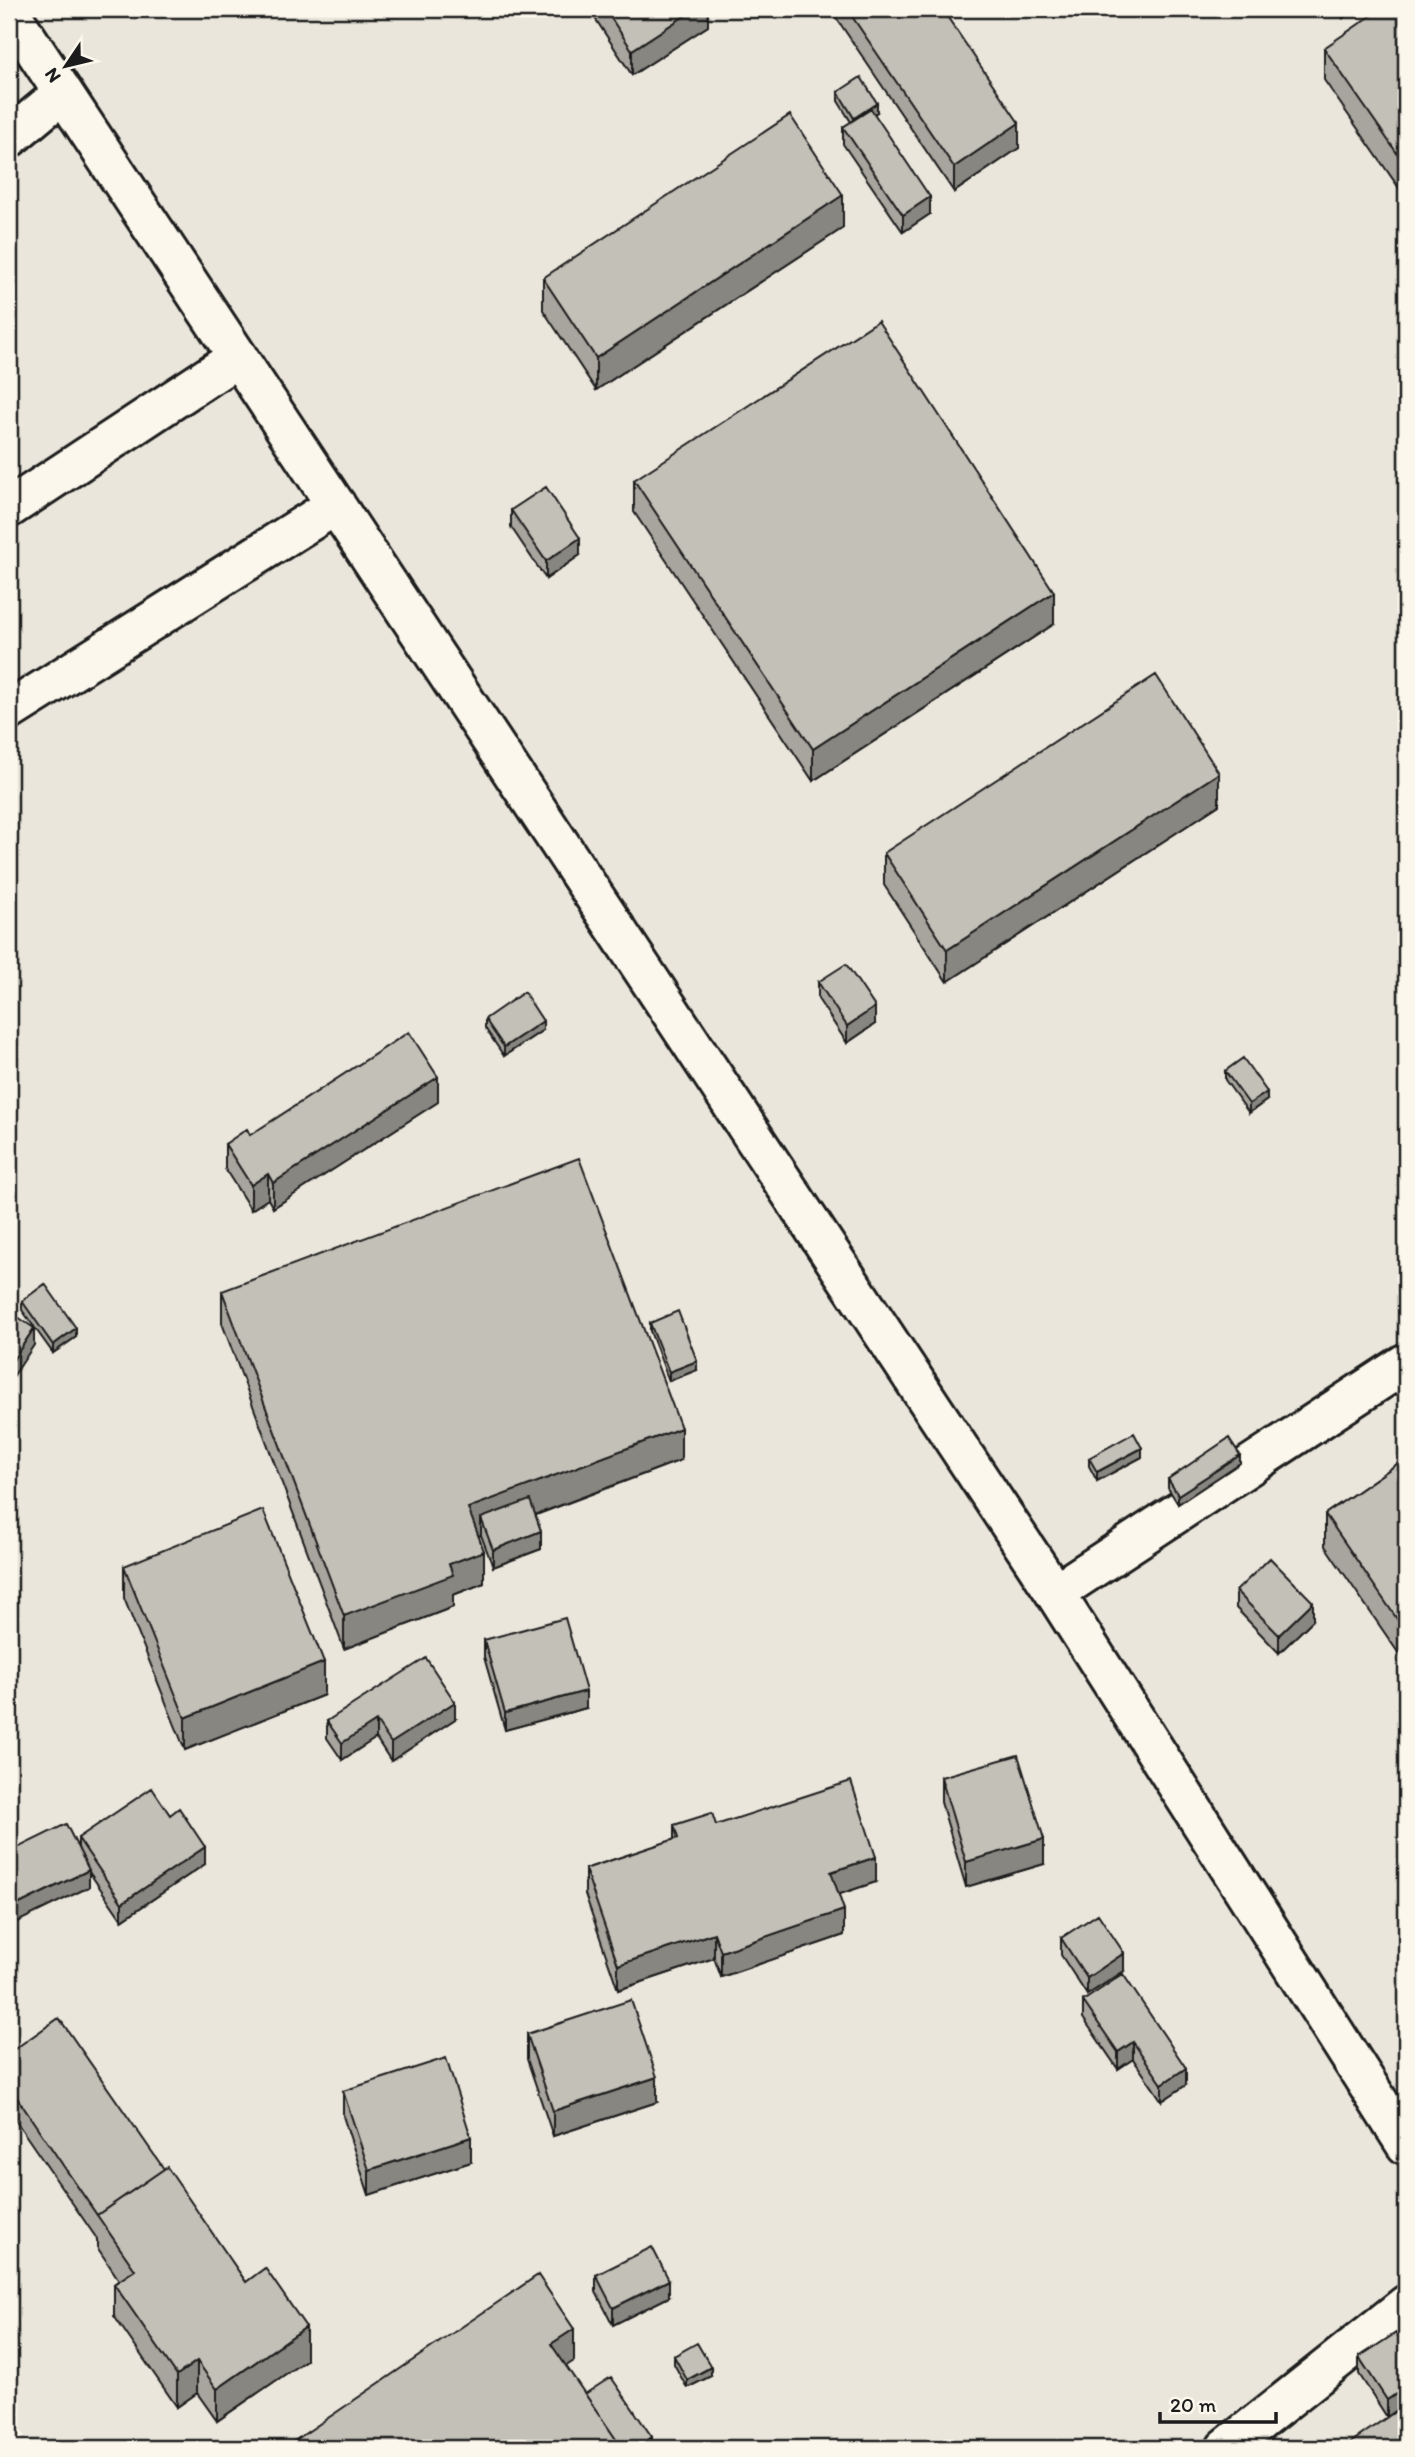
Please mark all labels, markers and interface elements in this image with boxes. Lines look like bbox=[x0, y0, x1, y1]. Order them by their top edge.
north arrow bbox=[32, 32, 102, 102]
text: N bbox=[39, 64, 66, 87]
scale bar bbox=[1160, 2380, 1275, 2424]
text: 20 m bbox=[1170, 2392, 1217, 2417]

